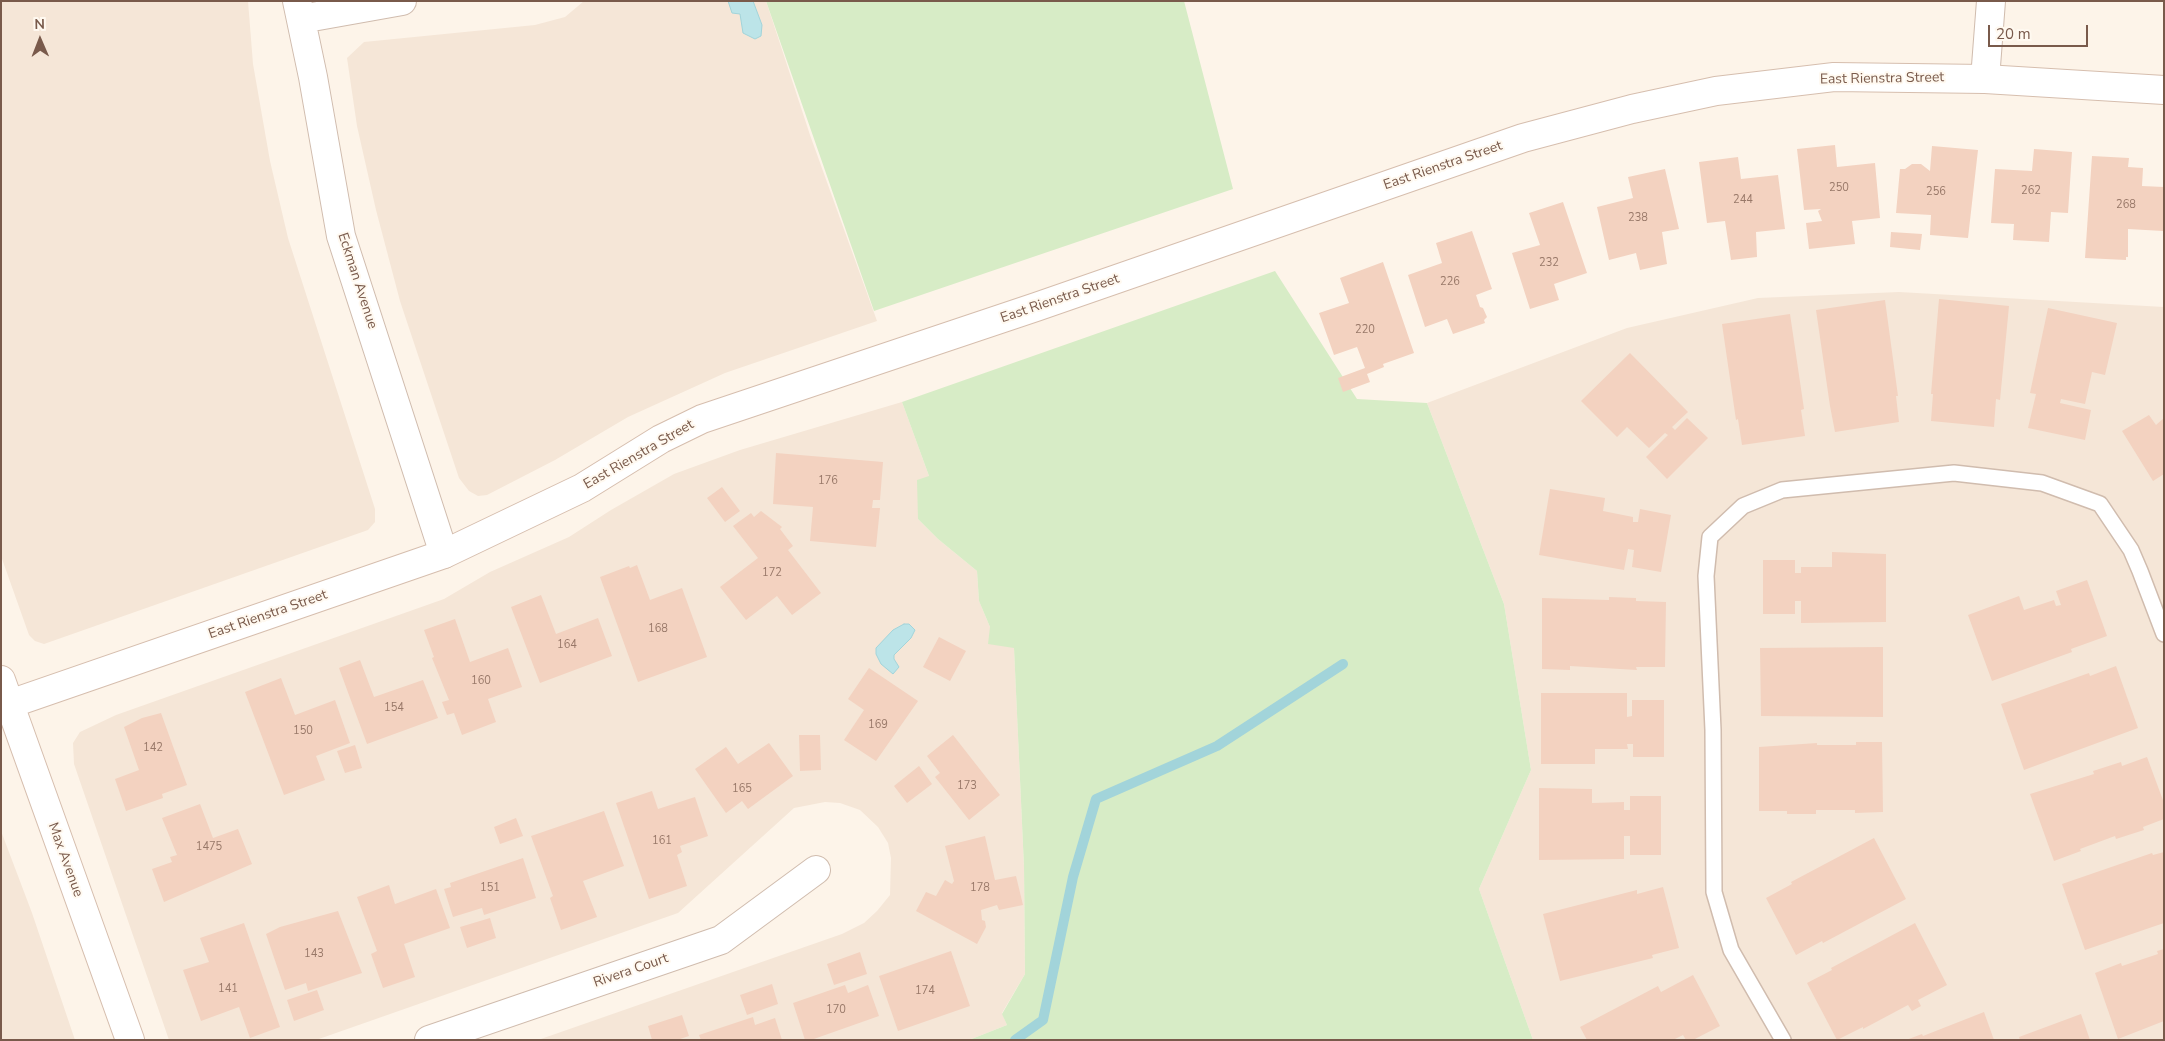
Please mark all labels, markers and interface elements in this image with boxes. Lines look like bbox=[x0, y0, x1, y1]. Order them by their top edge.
north arrow bbox=[15, 15, 65, 65]
text: N bbox=[34, 15, 45, 34]
scale bar bbox=[1990, 15, 2090, 47]
text: 20 m bbox=[1996, 24, 2031, 44]
street label: East Rienstra Street bbox=[1820, 70, 1944, 88]
street label: East Rienstra Street bbox=[1381, 138, 1505, 194]
house number: 250 bbox=[1829, 181, 1849, 195]
house number: 262 bbox=[2021, 184, 2041, 198]
house number: 256 bbox=[1926, 185, 1946, 199]
house number: 244 bbox=[1733, 193, 1753, 207]
house number: 268 bbox=[2116, 198, 2136, 212]
house number: 238 bbox=[1628, 211, 1648, 225]
street label: Eckman Avenue bbox=[334, 231, 380, 331]
house number: 232 bbox=[1539, 256, 1559, 270]
street label: East Rienstra Street bbox=[998, 271, 1122, 327]
house number: 226 bbox=[1440, 275, 1460, 289]
house number: 220 bbox=[1355, 323, 1375, 337]
street label: East Rienstra Street bbox=[581, 417, 697, 493]
house number: 176 bbox=[818, 474, 838, 488]
house number: 172 bbox=[762, 566, 782, 580]
street label: East Rienstra Street bbox=[206, 587, 330, 643]
house number: 168 bbox=[648, 622, 668, 636]
house number: 164 bbox=[557, 638, 577, 652]
house number: 160 bbox=[471, 674, 491, 688]
house number: 154 bbox=[384, 701, 404, 715]
house number: 169 bbox=[868, 718, 888, 732]
house number: 150 bbox=[293, 724, 313, 738]
house number: 142 bbox=[143, 741, 163, 755]
house number: 173 bbox=[957, 779, 977, 793]
house number: 165 bbox=[732, 782, 752, 796]
street label: Max Avenue bbox=[44, 820, 86, 900]
house number: 161 bbox=[652, 834, 672, 848]
house number: 1475 bbox=[196, 840, 222, 854]
house number: 151 bbox=[480, 881, 500, 895]
house number: 178 bbox=[970, 881, 990, 895]
house number: 143 bbox=[304, 947, 324, 961]
street label: Rivera Court bbox=[591, 950, 671, 992]
house number: 141 bbox=[218, 982, 238, 996]
house number: 174 bbox=[915, 984, 935, 998]
house number: 170 bbox=[826, 1003, 846, 1017]

